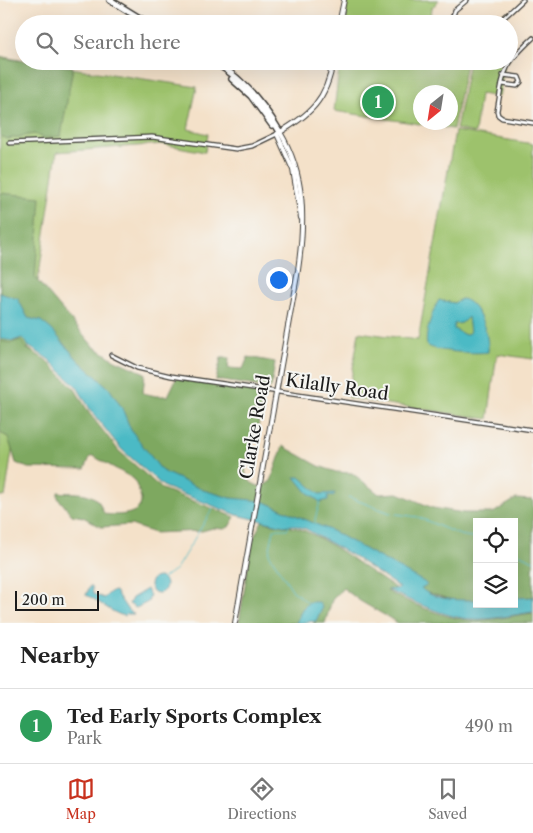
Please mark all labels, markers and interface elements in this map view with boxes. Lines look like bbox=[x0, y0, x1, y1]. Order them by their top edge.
search box bbox=[15, 15, 518, 70]
icon: search bbox=[33, 29, 61, 57]
text: Search here bbox=[73, 31, 181, 54]
pin: 1 bbox=[362, 83, 394, 121]
north arrow bbox=[413, 85, 458, 130]
your location bbox=[266, 267, 292, 293]
street label: Kilally Road bbox=[284, 369, 390, 405]
street label: Clarke Road bbox=[235, 373, 275, 481]
map controls bbox=[473, 518, 518, 608]
button: locate bbox=[473, 518, 518, 563]
button: layers bbox=[473, 563, 518, 608]
scale bar bbox=[15, 588, 99, 611]
text: 200 m bbox=[22, 591, 65, 609]
text: Nearby bbox=[20, 643, 99, 668]
text: Ted Early Sports Complex bbox=[67, 705, 321, 728]
text: 1 bbox=[32, 716, 40, 736]
text: 490 m bbox=[465, 716, 513, 736]
text: Park bbox=[67, 728, 102, 748]
tab: Map bbox=[66, 775, 96, 823]
tab: Directions bbox=[227, 775, 297, 823]
tab: Saved bbox=[428, 775, 467, 823]

